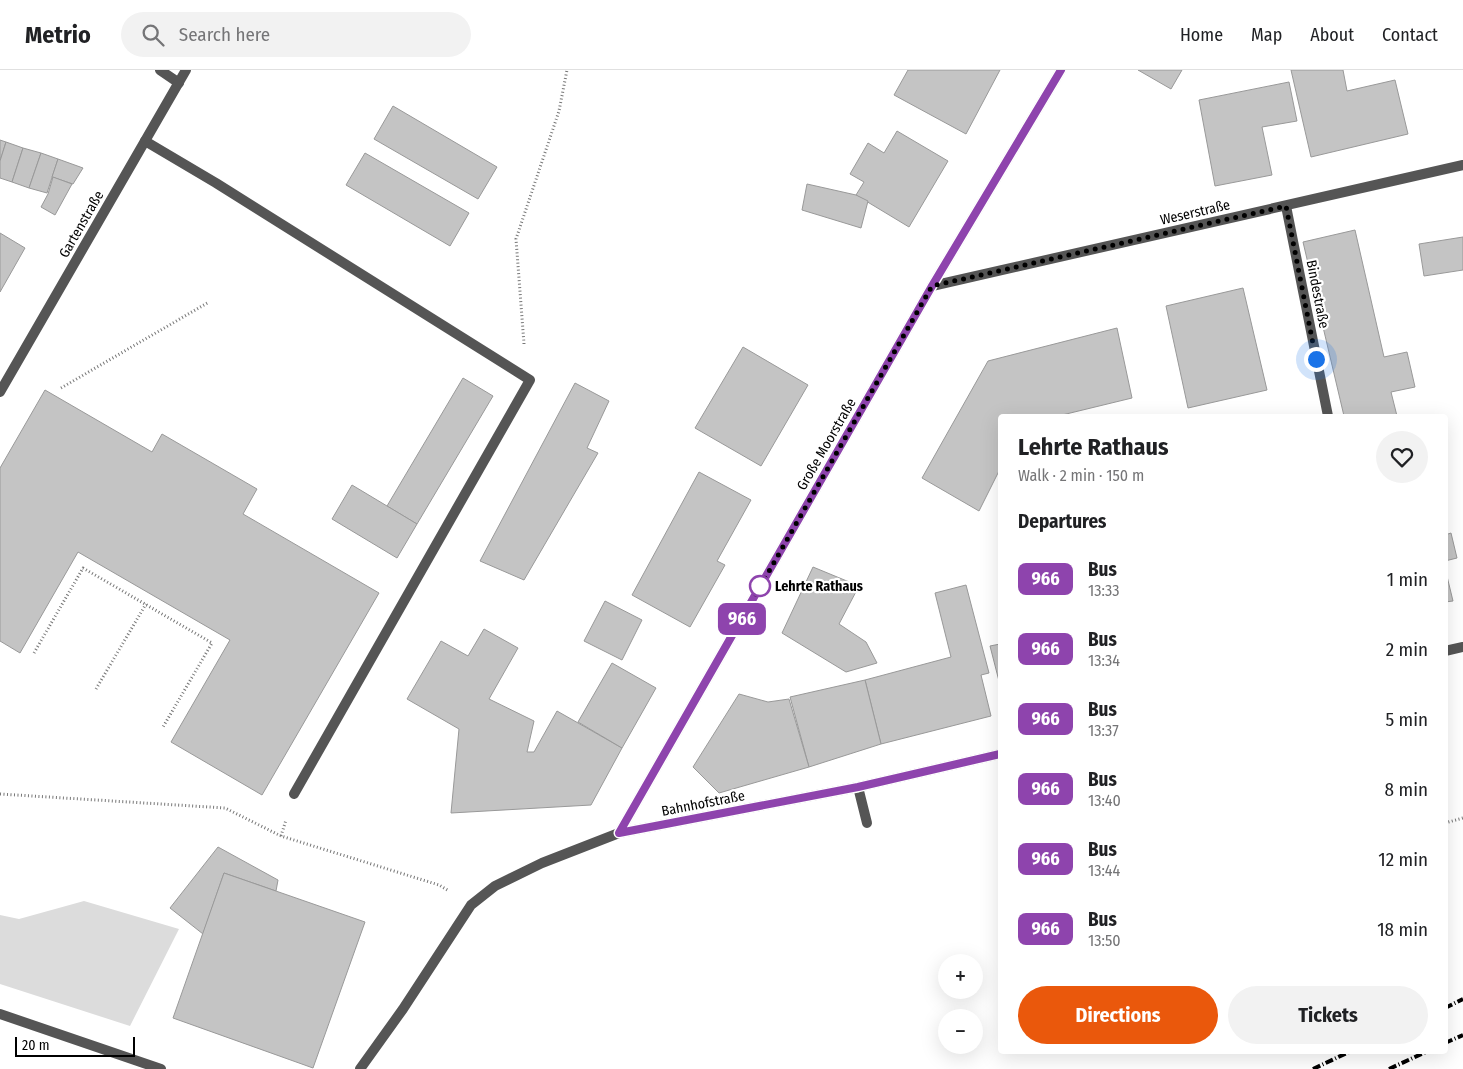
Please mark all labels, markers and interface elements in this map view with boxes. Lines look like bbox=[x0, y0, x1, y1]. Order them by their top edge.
search box bbox=[121, 12, 471, 57]
text: Metrio bbox=[25, 21, 91, 49]
icon: search bbox=[139, 21, 167, 49]
text: Search here bbox=[179, 23, 270, 46]
text: Home bbox=[1180, 24, 1223, 46]
text: Map bbox=[1251, 24, 1282, 46]
text: About bbox=[1310, 24, 1354, 46]
text: Contact bbox=[1382, 24, 1438, 46]
street label: Gartenstraße bbox=[55, 188, 108, 261]
street label: Weserstraße bbox=[1159, 196, 1232, 229]
street label: Bindestraße bbox=[1303, 258, 1332, 330]
your location bbox=[1304, 347, 1329, 372]
street label: Große Moorstraße bbox=[793, 395, 860, 493]
button: heart bbox=[1376, 431, 1428, 483]
text: Lehrte Rathaus bbox=[1018, 433, 1168, 461]
text: Walk · 2 min · 150 m bbox=[1018, 466, 1144, 485]
text: Departures bbox=[1018, 510, 1106, 533]
text: Bus bbox=[1088, 558, 1117, 581]
text: 966 bbox=[1031, 568, 1060, 590]
text: 1 min bbox=[1387, 568, 1428, 591]
marker: Lehrte Rathaus bbox=[749, 575, 771, 597]
place label: Lehrte Rathaus bbox=[775, 578, 863, 595]
text: 13:33 bbox=[1088, 581, 1119, 600]
line badge: 966 bbox=[713, 603, 771, 635]
text: 966 bbox=[728, 608, 756, 630]
text: Bus bbox=[1088, 628, 1117, 651]
text: 966 bbox=[1031, 638, 1060, 660]
text: 2 min bbox=[1386, 638, 1428, 661]
text: 13:34 bbox=[1088, 651, 1120, 670]
text: Bus bbox=[1088, 698, 1117, 721]
text: 966 bbox=[1031, 708, 1060, 730]
text: 5 min bbox=[1385, 708, 1428, 731]
text: 13:37 bbox=[1088, 721, 1119, 740]
text: Bus bbox=[1088, 768, 1117, 791]
text: 966 bbox=[1031, 778, 1060, 800]
text: 8 min bbox=[1385, 778, 1428, 801]
street label: Bahnhofstraße bbox=[660, 787, 746, 820]
text: 13:40 bbox=[1088, 791, 1121, 810]
text: Bus bbox=[1088, 838, 1117, 861]
text: 966 bbox=[1031, 848, 1060, 870]
text: 12 min bbox=[1378, 848, 1428, 871]
text: 13:44 bbox=[1088, 861, 1120, 880]
text: Bus bbox=[1088, 908, 1117, 931]
text: 966 bbox=[1031, 918, 1060, 940]
text: 18 min bbox=[1377, 918, 1428, 941]
text: 13:50 bbox=[1088, 931, 1121, 950]
map controls bbox=[938, 954, 983, 1054]
button: + bbox=[938, 954, 983, 999]
button: Directions bbox=[1018, 986, 1218, 1044]
button: Tickets bbox=[1228, 986, 1428, 1044]
button: − bbox=[938, 1009, 983, 1054]
scale bar bbox=[15, 1034, 135, 1057]
text: 20 m bbox=[22, 1037, 50, 1054]

